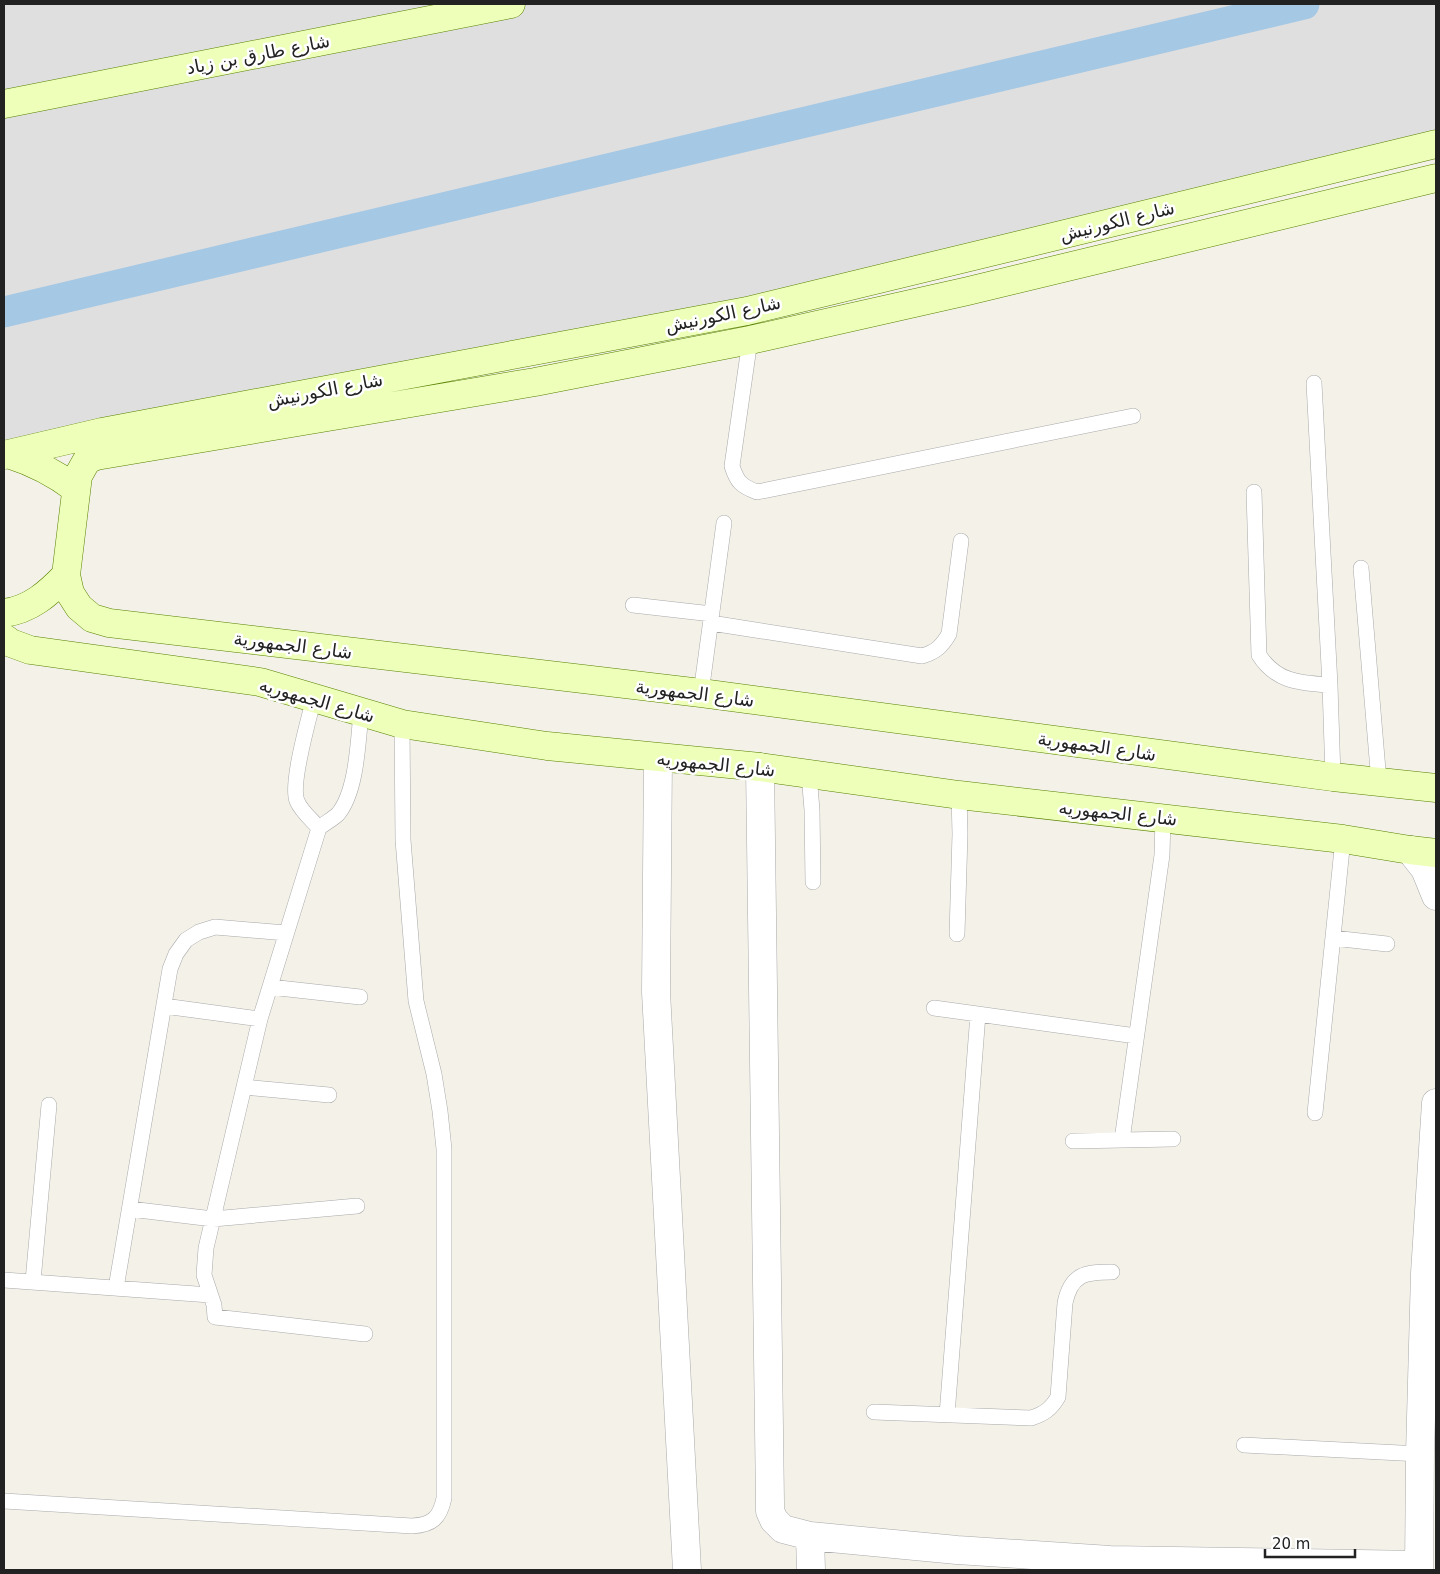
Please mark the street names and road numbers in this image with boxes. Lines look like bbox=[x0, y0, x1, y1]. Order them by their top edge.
street label: شارع طارق بن زياد bbox=[185, 30, 332, 79]
street label: شارع الكورنيش bbox=[1057, 197, 1177, 246]
street label: شارع الكورنيش bbox=[663, 292, 783, 337]
street label: شارع الكورنيش bbox=[265, 368, 385, 413]
street label: شارع الجمهورية bbox=[232, 627, 353, 664]
street label: شارع الجمهوريه bbox=[257, 673, 377, 727]
street label: شارع الجمهورية bbox=[634, 675, 755, 712]
street label: شارع الجمهورية bbox=[1036, 727, 1157, 766]
street label: شارع الجمهوريه bbox=[656, 747, 776, 782]
street label: شارع الجمهوريه bbox=[1058, 796, 1178, 831]

